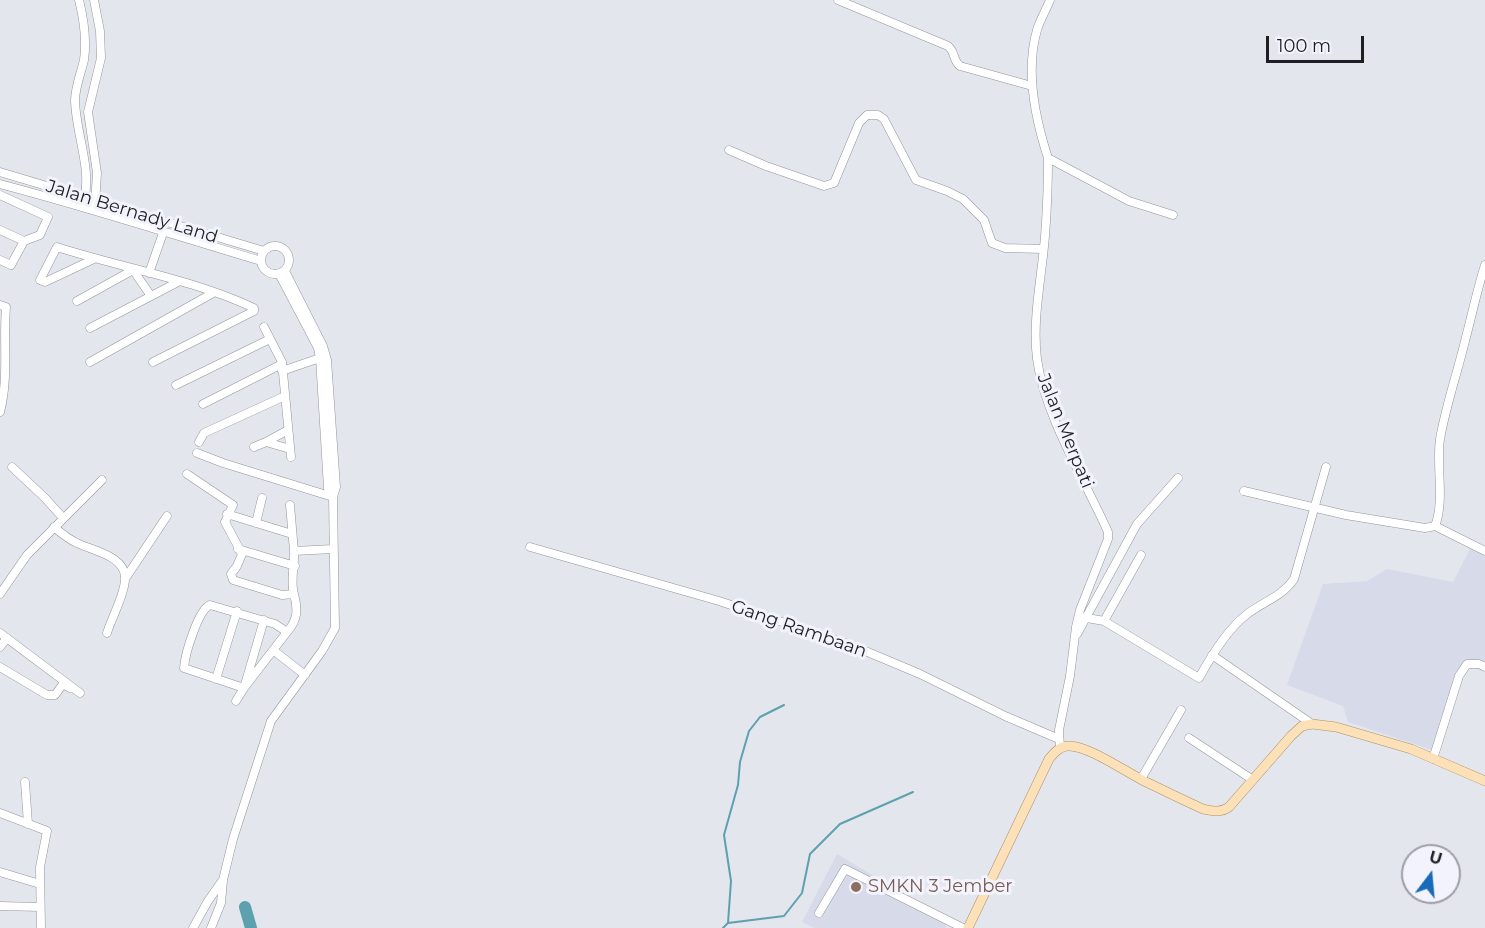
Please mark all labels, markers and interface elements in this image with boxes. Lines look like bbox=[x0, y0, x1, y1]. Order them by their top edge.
scale bar bbox=[1269, 24, 1366, 62]
text: 100 m bbox=[1277, 35, 1331, 57]
street label: Jalan Bernady Land bbox=[43, 176, 221, 248]
street label: Jalan Merpati bbox=[1032, 370, 1098, 492]
street label: Gang Rambaan bbox=[728, 596, 870, 662]
north arrow bbox=[1401, 844, 1461, 904]
text: U bbox=[1427, 847, 1444, 869]
place label: SMKN 3 Jember bbox=[868, 876, 1013, 898]
marker: SMKN 3 Jember bbox=[849, 880, 863, 894]

